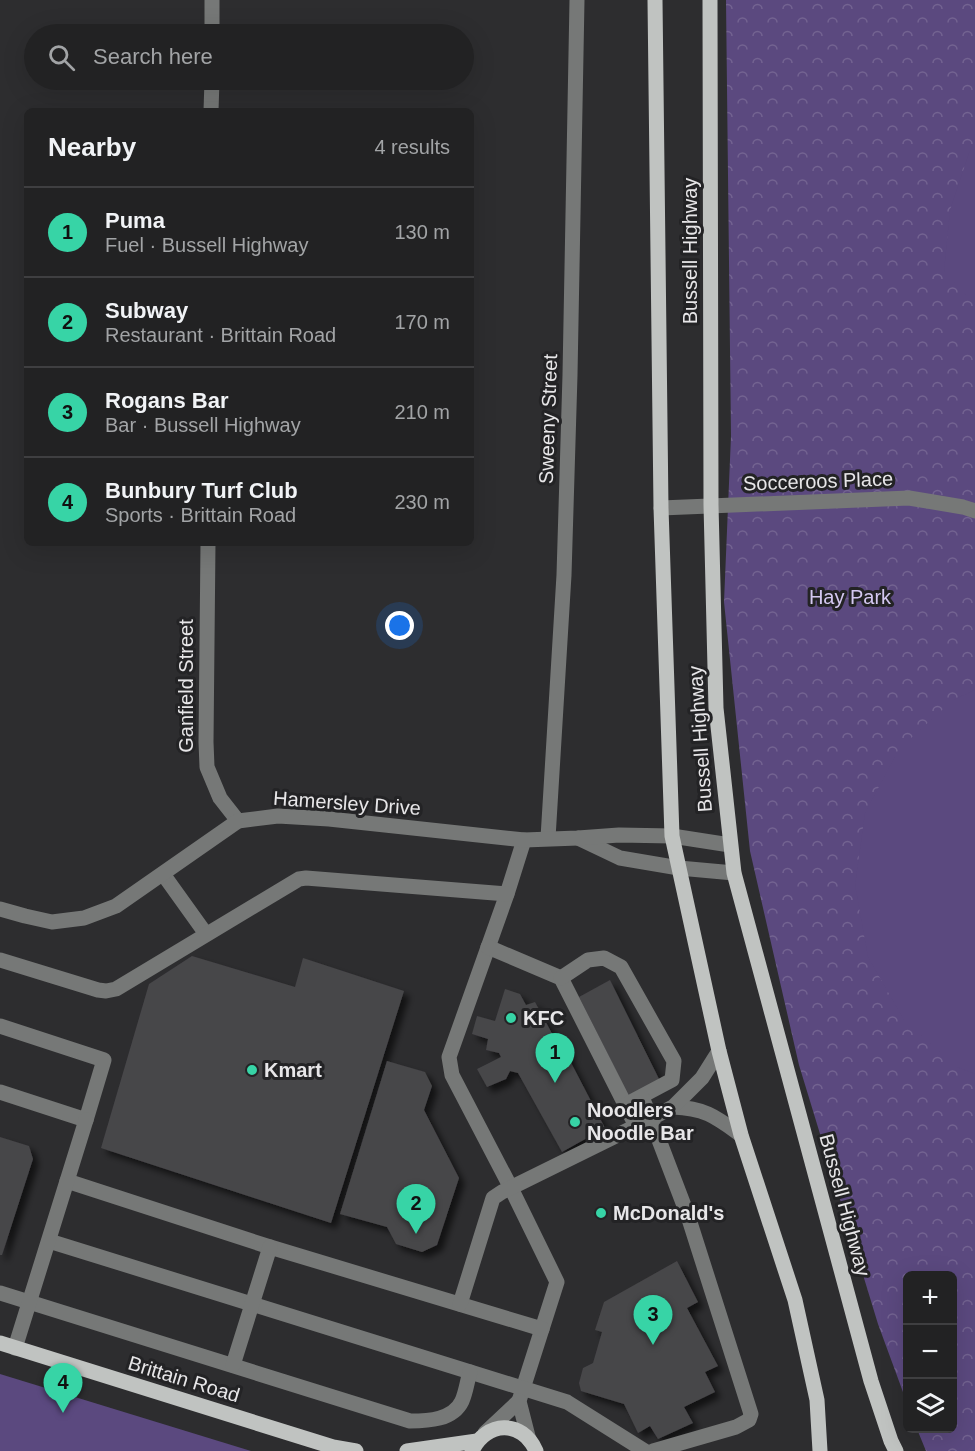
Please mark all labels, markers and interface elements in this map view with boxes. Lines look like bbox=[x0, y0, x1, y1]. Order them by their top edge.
search box bbox=[24, 24, 474, 90]
icon: search bbox=[45, 41, 78, 74]
text: Search here bbox=[93, 44, 213, 69]
text: Nearby bbox=[48, 132, 136, 162]
text: 4 results bbox=[374, 136, 450, 158]
street label: Bussell Highway bbox=[679, 178, 701, 324]
text: Puma bbox=[105, 208, 165, 233]
text: 1 bbox=[62, 221, 73, 243]
text: 130 m bbox=[394, 221, 450, 243]
text: Fuel · Bussell Highway bbox=[105, 234, 308, 256]
text: Subway bbox=[105, 298, 188, 323]
text: 2 bbox=[62, 311, 73, 333]
text: 170 m bbox=[394, 311, 450, 333]
text: Restaurant · Brittain Road bbox=[105, 324, 336, 346]
street label: Sweeny Street bbox=[535, 353, 561, 484]
text: Rogans Bar bbox=[105, 388, 228, 413]
text: 3 bbox=[62, 401, 73, 423]
text: 210 m bbox=[394, 401, 450, 423]
text: Bar · Bussell Highway bbox=[105, 414, 301, 436]
street label: Socceroos Place bbox=[743, 467, 893, 495]
text: Bunbury Turf Club bbox=[105, 478, 298, 503]
text: 4 bbox=[62, 491, 73, 513]
text: 230 m bbox=[394, 491, 450, 513]
text: Sports · Brittain Road bbox=[105, 504, 296, 526]
park label: Hay Park bbox=[809, 586, 892, 608]
your location bbox=[385, 611, 414, 640]
street label: Ganfield Street bbox=[175, 619, 197, 753]
street label: Bussell Highway bbox=[684, 665, 716, 813]
street label: Hamersley Drive bbox=[273, 787, 421, 819]
place label: KFC bbox=[523, 1007, 564, 1029]
marker: KFC bbox=[504, 1011, 518, 1025]
pin: 1 bbox=[536, 1034, 574, 1083]
place label: Kmart bbox=[264, 1059, 322, 1081]
marker: Kmart bbox=[245, 1063, 259, 1077]
place label: Noodlers Noodle Bar bbox=[587, 1099, 694, 1144]
marker: Noodlers Noodle Bar bbox=[568, 1115, 582, 1129]
street label: Bussell Highway bbox=[815, 1131, 875, 1279]
pin: 2 bbox=[396, 1184, 436, 1234]
place label: McDonald's bbox=[613, 1202, 724, 1224]
marker: McDonald's bbox=[594, 1206, 608, 1220]
map controls bbox=[903, 1271, 957, 1433]
button: + bbox=[903, 1271, 957, 1325]
pin: 3 bbox=[634, 1296, 672, 1345]
button: − bbox=[903, 1325, 957, 1379]
street label: Brittain Road bbox=[125, 1352, 243, 1406]
pin: 4 bbox=[44, 1364, 82, 1413]
button: layers bbox=[903, 1379, 957, 1433]

